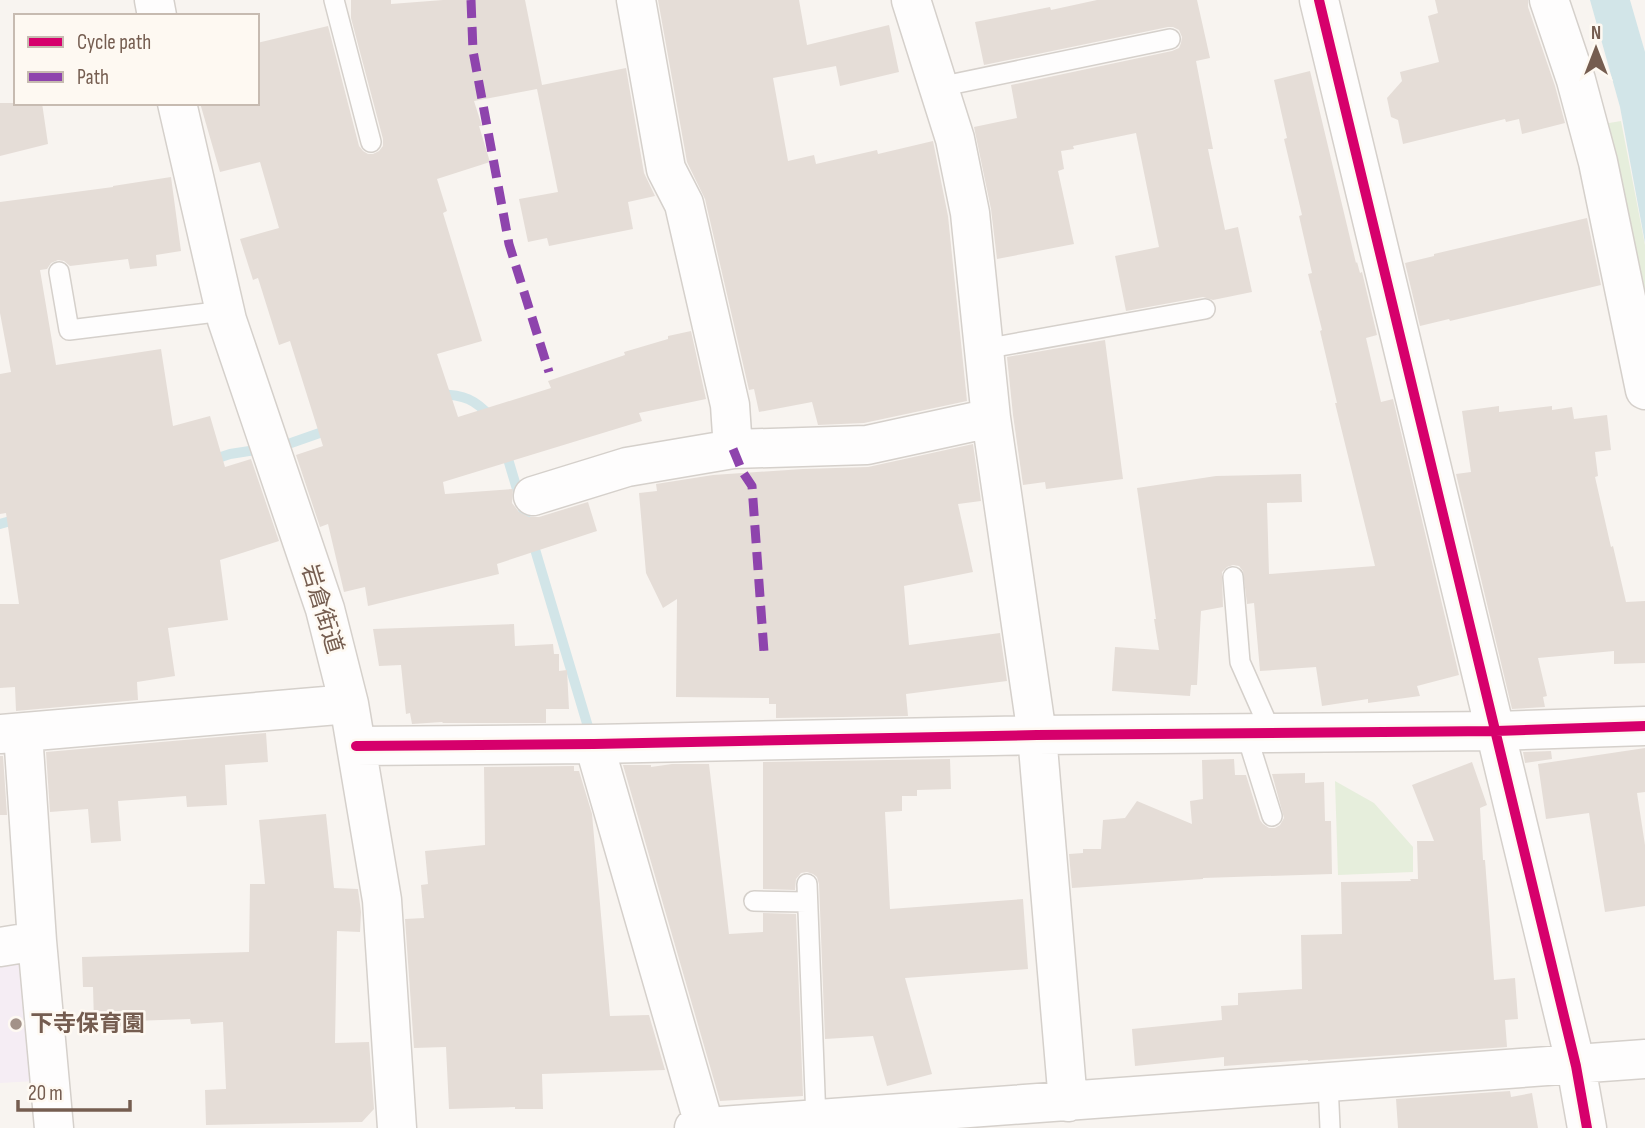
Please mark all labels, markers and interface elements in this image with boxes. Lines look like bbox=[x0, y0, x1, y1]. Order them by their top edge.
legend bbox=[14, 14, 259, 105]
north arrow bbox=[1561, 14, 1631, 84]
text: N bbox=[1591, 22, 1601, 45]
text: Cycle path bbox=[77, 30, 151, 55]
text: Path bbox=[77, 65, 109, 90]
street label: 岩倉街道 bbox=[295, 561, 349, 657]
place label: 下寺保育園 bbox=[30, 1010, 145, 1038]
marker: 下寺保育園 bbox=[8, 1016, 24, 1032]
scale bar bbox=[18, 1068, 130, 1112]
text: 20 m bbox=[28, 1081, 63, 1106]

